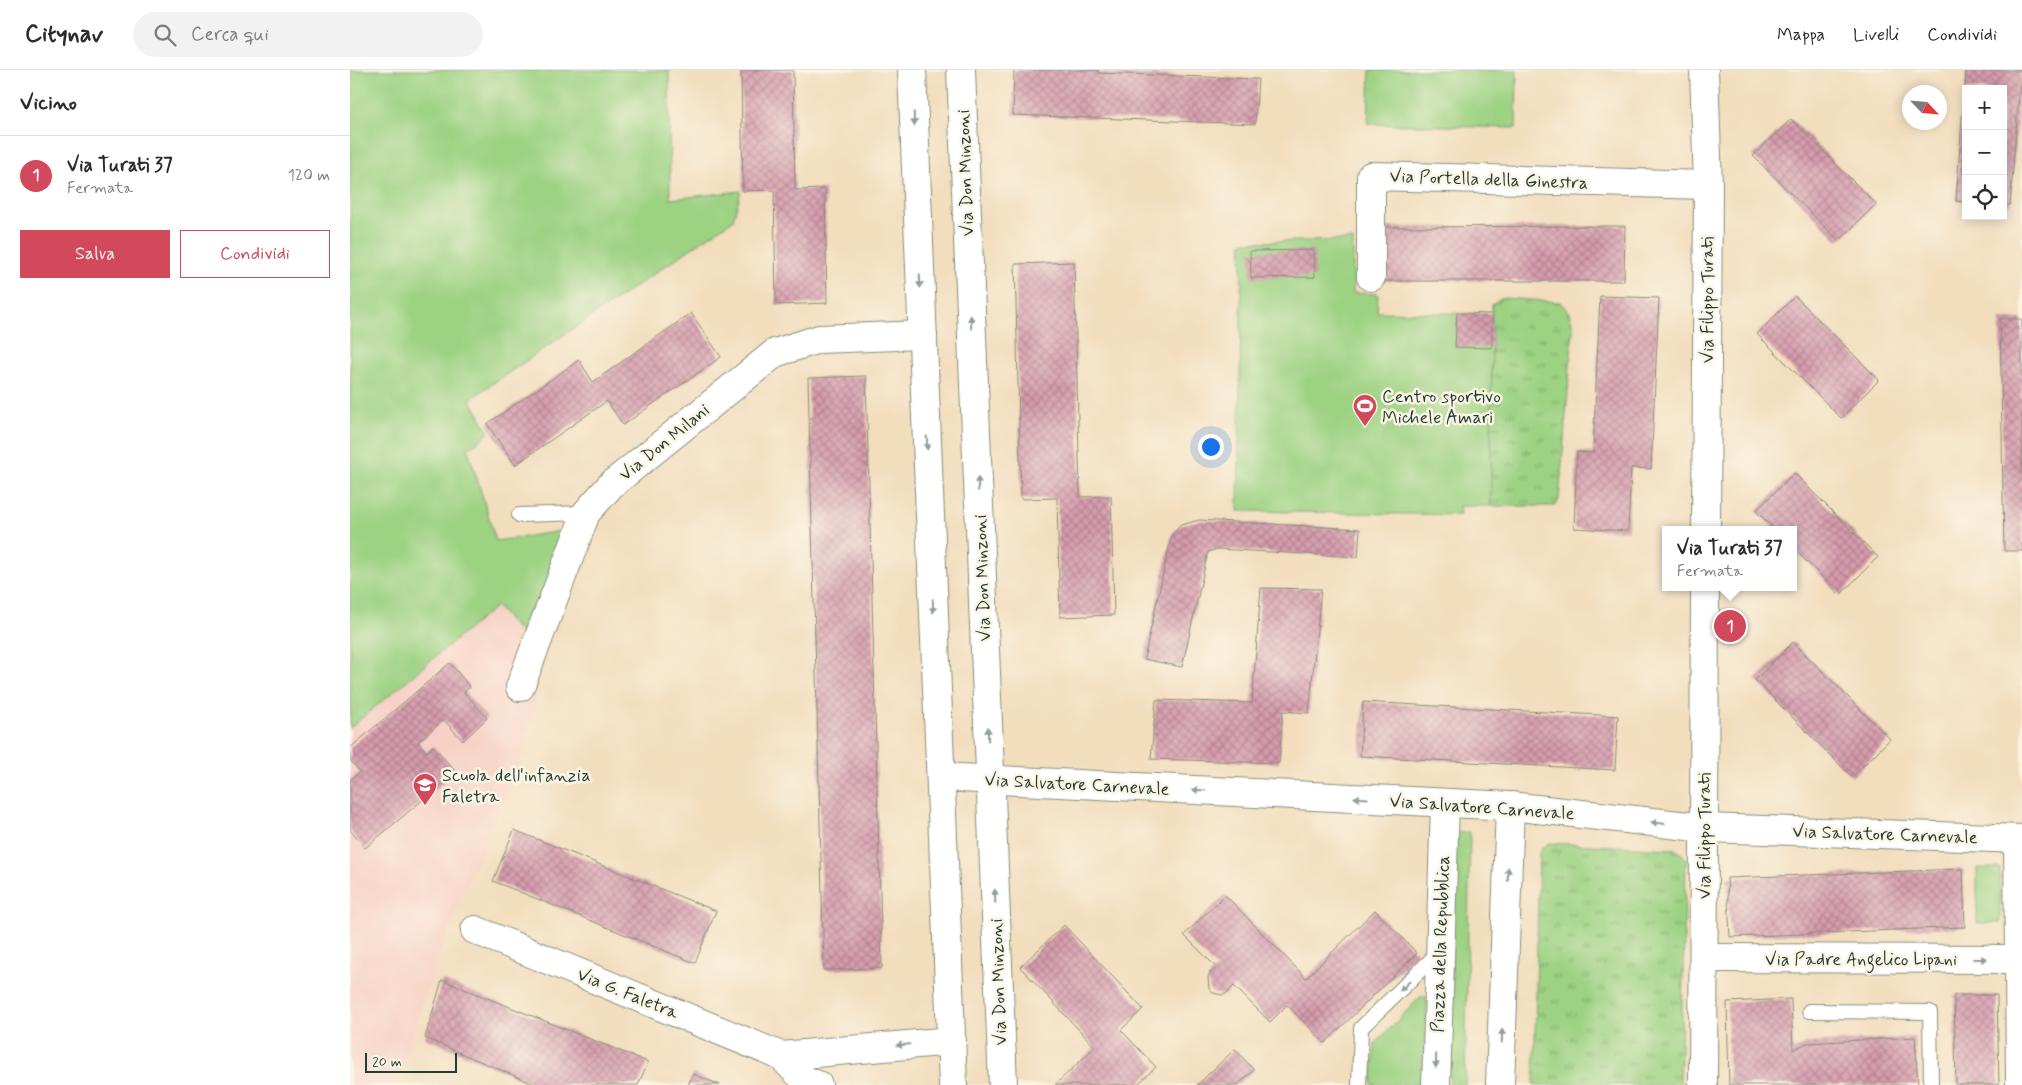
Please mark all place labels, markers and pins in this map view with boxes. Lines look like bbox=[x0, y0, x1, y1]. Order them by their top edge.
place label: Centro sportivo Michele Amari bbox=[1382, 385, 1501, 430]
sports icon: Centro sportivo Michele Amari bbox=[1352, 393, 1378, 427]
pin: 1 bbox=[1714, 607, 1746, 645]
place label: Scuola dell'infanzia Faletra bbox=[442, 764, 591, 809]
school or university icon: Scuola dell'infanzia Faletra bbox=[412, 772, 438, 806]

